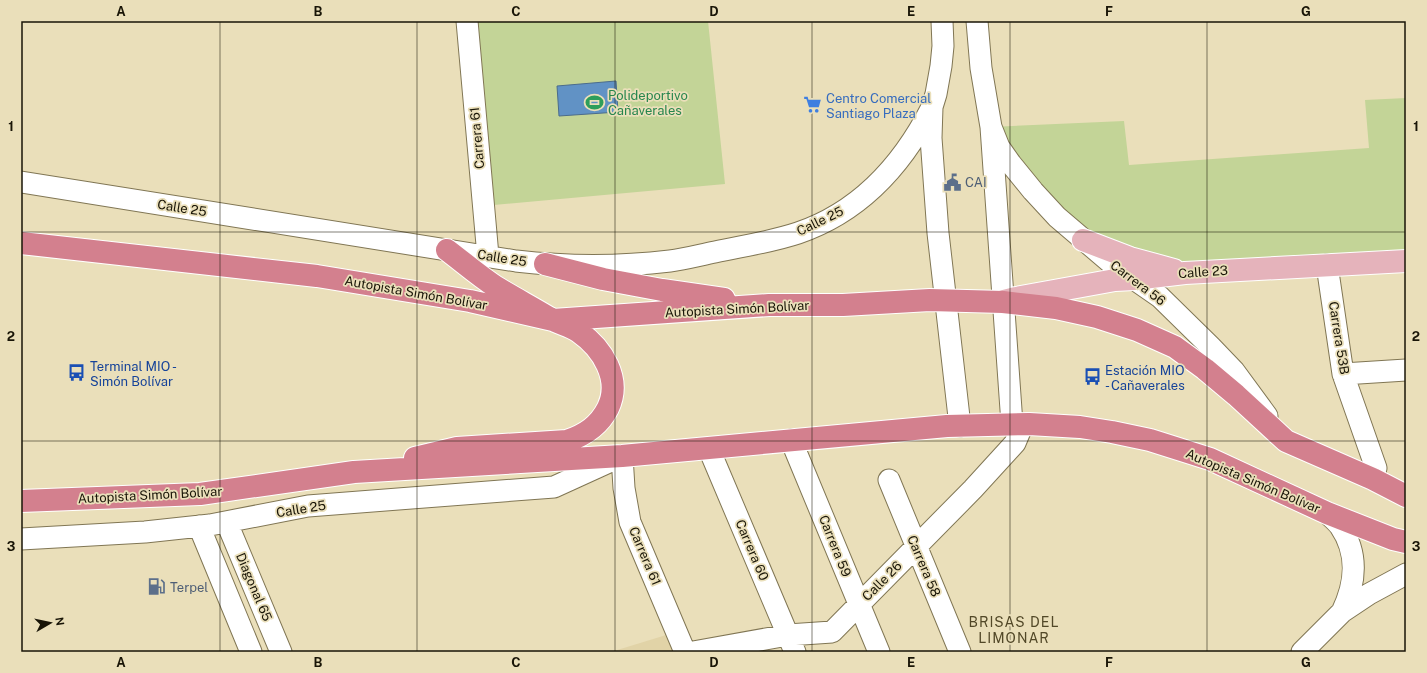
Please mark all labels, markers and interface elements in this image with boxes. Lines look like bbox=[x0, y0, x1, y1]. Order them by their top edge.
text: A bbox=[116, 4, 126, 19]
text: B bbox=[314, 4, 323, 19]
text: C bbox=[511, 4, 521, 19]
text: D bbox=[709, 4, 719, 19]
text: E bbox=[907, 4, 915, 19]
text: F bbox=[1105, 4, 1113, 19]
text: G bbox=[1301, 4, 1311, 19]
place label: Polideportivo Cañaverales bbox=[608, 88, 688, 118]
place label: Centro Comercial Santiago Plaza bbox=[826, 91, 931, 121]
sports icon: Polideportivo Cañaverales bbox=[585, 92, 605, 112]
supermarket icon: Centro Comercial Santiago Plaza bbox=[803, 95, 823, 115]
street label: Carrera 61 bbox=[467, 106, 487, 170]
text: 1 bbox=[8, 119, 14, 134]
text: 1 bbox=[1413, 119, 1419, 134]
public building icon: CAI bbox=[942, 172, 962, 192]
place label: CAI bbox=[965, 175, 987, 190]
street label: Calle 25 bbox=[156, 197, 208, 219]
street label: Calle 25 bbox=[794, 203, 846, 239]
street label: Calle 25 bbox=[476, 247, 528, 269]
street label: Carrera 56 bbox=[1107, 257, 1169, 309]
street label: Calle 23 bbox=[1178, 263, 1228, 281]
street label: Autopista Simón Bolívar bbox=[343, 273, 489, 313]
street label: Autopista Simón Bolívar bbox=[664, 298, 810, 320]
street label: Carrera 53B bbox=[1326, 300, 1352, 376]
text: 2 bbox=[7, 329, 15, 344]
text: 2 bbox=[1412, 329, 1420, 344]
place label: Terminal MIO - Simón Bolívar bbox=[90, 359, 177, 389]
bus stop icon: Terminal MIO - Simón Bolívar bbox=[67, 363, 87, 383]
place label: Estación MIO - Cañaverales bbox=[1105, 363, 1185, 393]
bus stop icon: Estación MIO - Cañaverales bbox=[1082, 367, 1102, 387]
street label: Autopista Simón Bolívar bbox=[1183, 446, 1323, 516]
street label: Autopista Simón Bolívar bbox=[77, 484, 223, 506]
street label: Calle 25 bbox=[275, 498, 327, 520]
street label: Carrera 59 bbox=[816, 513, 854, 579]
street label: Carrera 60 bbox=[732, 517, 772, 583]
street label: Carrera 61 bbox=[626, 525, 664, 587]
street label: Carrera 58 bbox=[904, 533, 944, 599]
text: 3 bbox=[7, 539, 16, 554]
text: 3 bbox=[1412, 539, 1421, 554]
street label: Diagonal 65 bbox=[233, 551, 275, 623]
street label: Calle 26 bbox=[859, 558, 905, 604]
fuel station icon: Terpel bbox=[147, 577, 167, 597]
place label: Terpel bbox=[170, 580, 208, 595]
north arrow bbox=[30, 603, 70, 643]
district label: BRISAS DEL LIMONAR bbox=[968, 614, 1060, 646]
text: N bbox=[53, 616, 66, 627]
text: A bbox=[116, 655, 126, 670]
text: B bbox=[314, 655, 323, 670]
text: C bbox=[511, 655, 521, 670]
text: D bbox=[709, 655, 719, 670]
text: E bbox=[907, 655, 915, 670]
text: F bbox=[1105, 655, 1113, 670]
text: G bbox=[1301, 655, 1311, 670]

